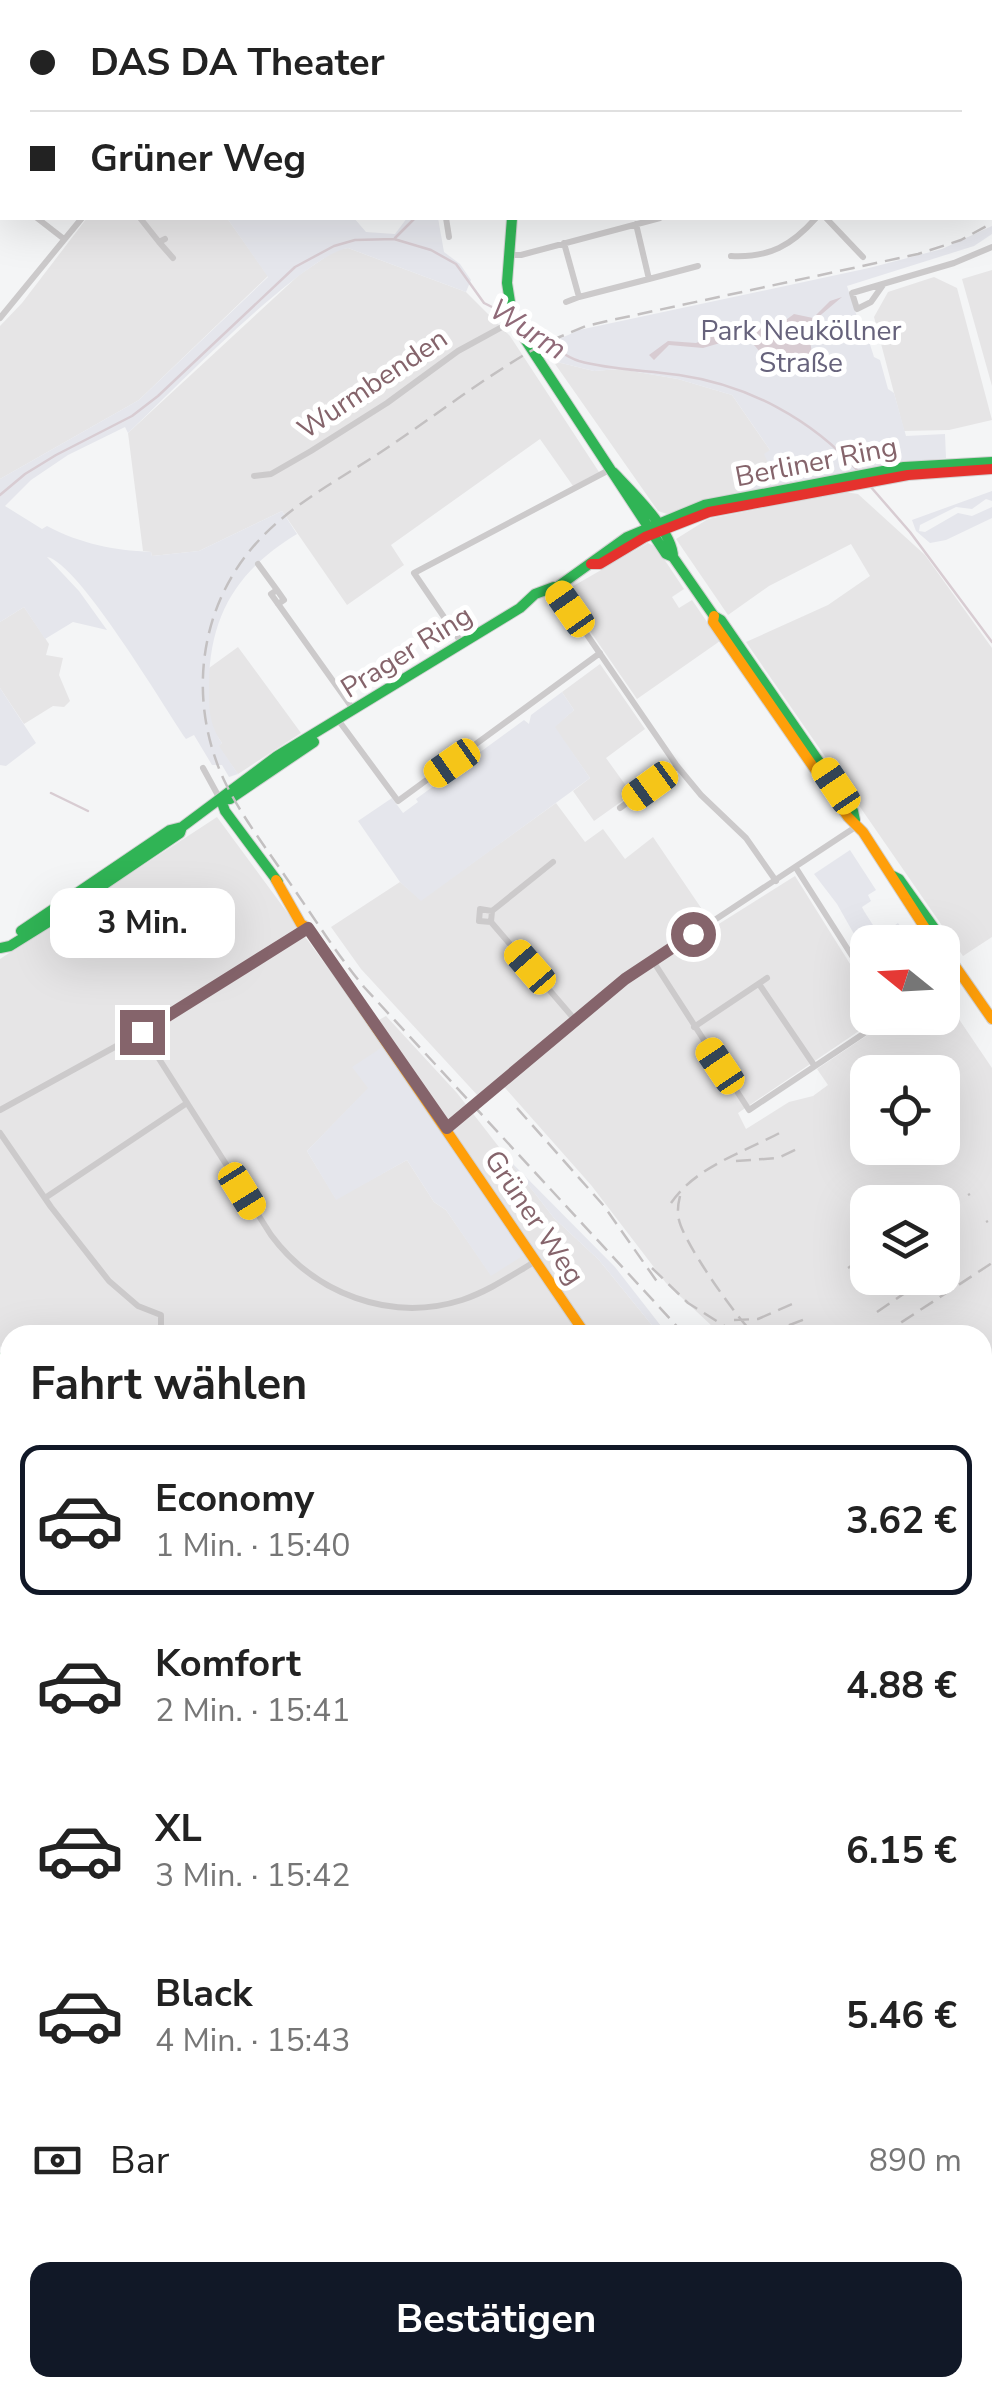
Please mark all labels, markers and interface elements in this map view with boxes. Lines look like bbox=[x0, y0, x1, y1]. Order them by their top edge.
text: DAS DA Theater bbox=[90, 37, 385, 88]
text: Grüner Weg bbox=[90, 133, 306, 184]
water label: Wurm bbox=[481, 289, 574, 370]
park label: Park Neuköllner Straße bbox=[700, 312, 902, 382]
street label: Wurmbenden bbox=[290, 320, 455, 448]
street label: Berliner Ring bbox=[732, 428, 900, 496]
car bbox=[541, 576, 599, 642]
street label: Prager Ring bbox=[334, 596, 479, 707]
car bbox=[419, 734, 485, 792]
car bbox=[807, 753, 865, 819]
car bbox=[617, 756, 683, 816]
callout: 3 Min. bbox=[49, 887, 234, 957]
text: 3 Min. bbox=[97, 901, 188, 944]
route start bbox=[671, 912, 716, 957]
north arrow bbox=[850, 925, 960, 1035]
map controls bbox=[850, 925, 960, 1295]
car bbox=[499, 935, 561, 999]
route end bbox=[120, 1010, 165, 1055]
car bbox=[691, 1033, 749, 1099]
button: locate bbox=[850, 1055, 960, 1165]
street label: Grüner Weg bbox=[475, 1143, 593, 1292]
car bbox=[213, 1158, 271, 1224]
button: layers bbox=[850, 1185, 960, 1295]
text: Fahrt wählen bbox=[30, 1354, 307, 1415]
text: Economy bbox=[155, 1473, 314, 1524]
icon: car bbox=[35, 1475, 125, 1565]
text: 3.62 € bbox=[846, 1495, 957, 1546]
text: 1 Min. · 15:40 bbox=[155, 1524, 351, 1567]
text: Komfort bbox=[155, 1638, 301, 1689]
icon: car bbox=[35, 1640, 125, 1730]
text: 4.88 € bbox=[846, 1660, 957, 1711]
text: 2 Min. · 15:41 bbox=[155, 1689, 351, 1732]
text: XL bbox=[155, 1803, 202, 1854]
icon: car bbox=[35, 1805, 125, 1895]
text: 6.15 € bbox=[846, 1825, 957, 1876]
text: 3 Min. · 15:42 bbox=[155, 1854, 351, 1897]
text: Black bbox=[155, 1968, 252, 2019]
icon: car bbox=[35, 1970, 125, 2060]
text: 5.46 € bbox=[846, 1990, 957, 2041]
text: 4 Min. · 15:43 bbox=[155, 2019, 351, 2062]
icon: cash bbox=[30, 2133, 85, 2188]
text: Bar bbox=[110, 2135, 169, 2186]
text: 890 m bbox=[869, 2139, 962, 2182]
button: Bestätigen bbox=[30, 2262, 962, 2377]

